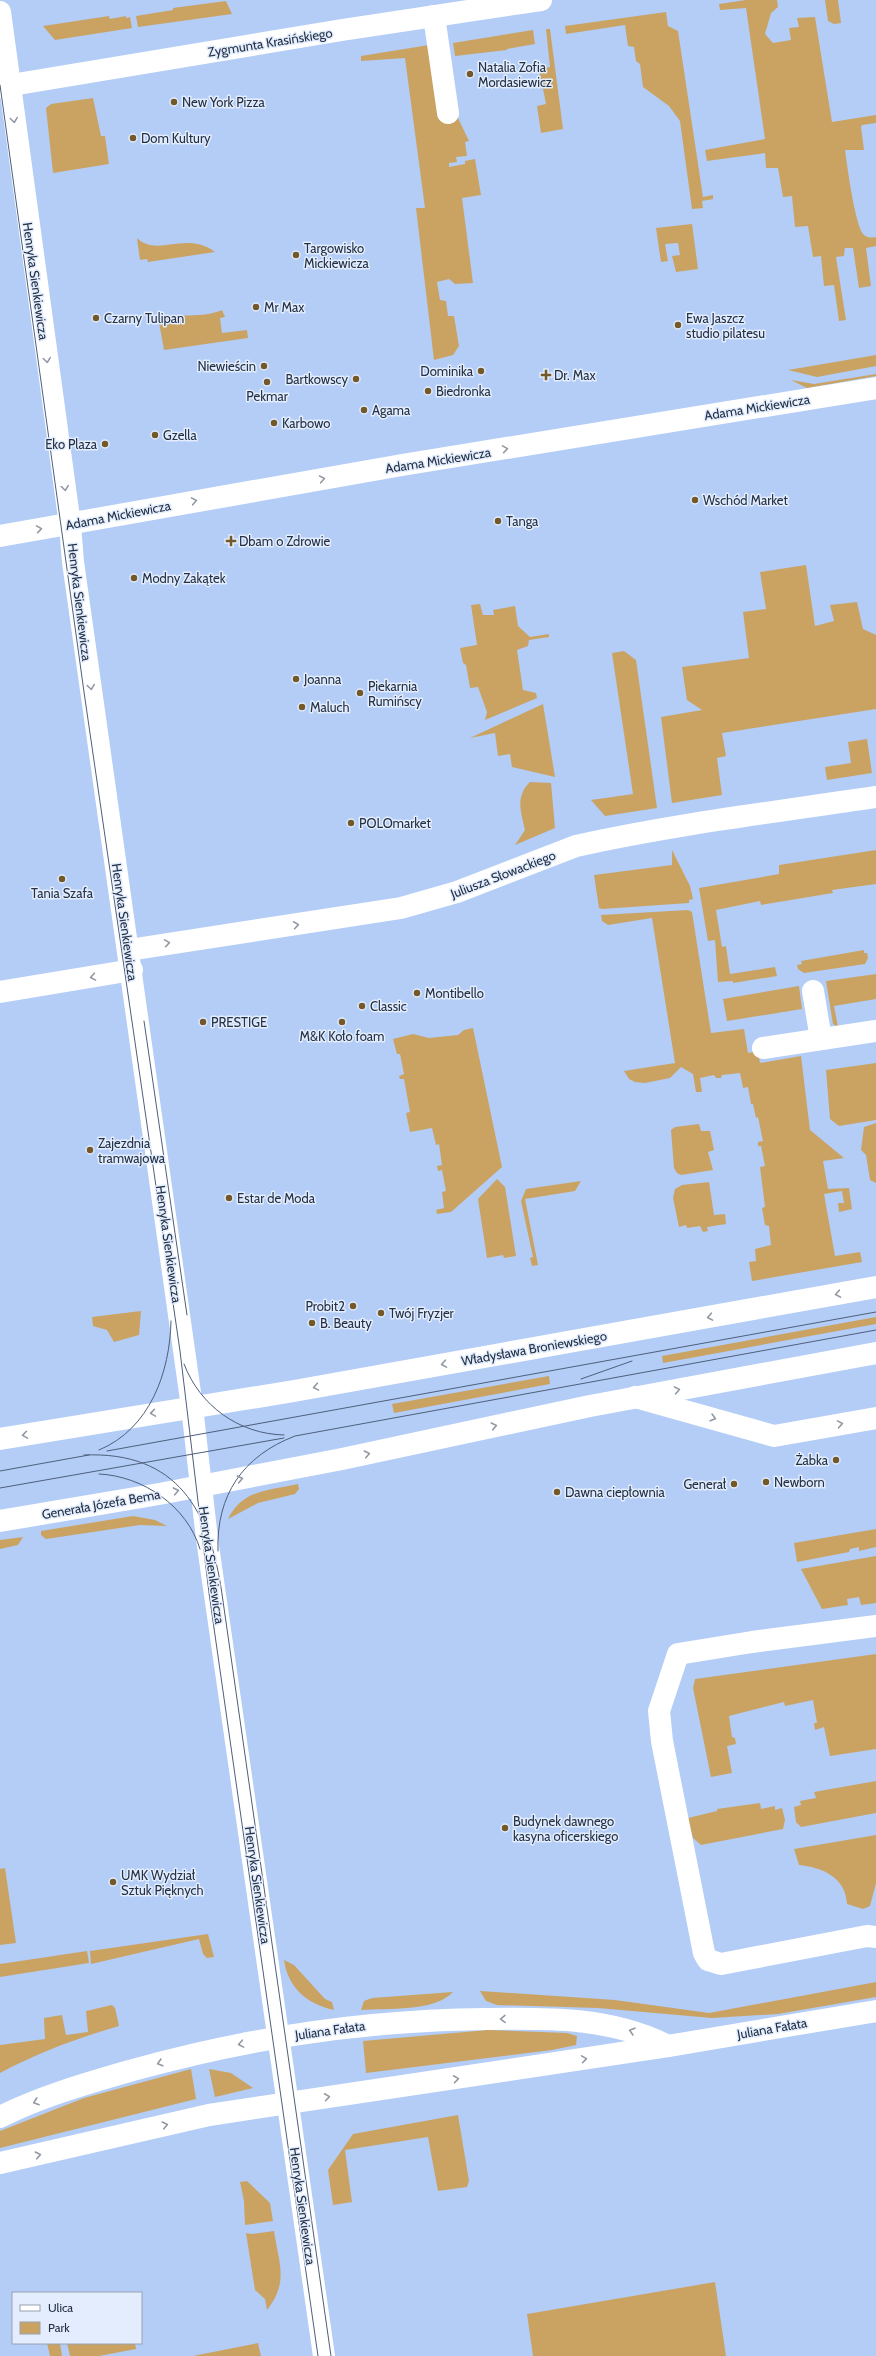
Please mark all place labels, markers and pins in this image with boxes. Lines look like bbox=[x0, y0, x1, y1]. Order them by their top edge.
place label: Natalia Zofia Mordasiewicz bbox=[478, 59, 552, 90]
marker: Natalia Zofia Mordasiewicz bbox=[465, 69, 475, 79]
place label: New York Pizza bbox=[182, 94, 266, 110]
marker: New York Pizza bbox=[169, 97, 179, 107]
place label: Dom Kultury bbox=[141, 130, 211, 146]
marker: Dom Kultury bbox=[128, 133, 138, 143]
place label: Targowisko Mickiewicza bbox=[304, 240, 370, 271]
marker: Targowisko Mickiewicza bbox=[291, 250, 301, 260]
place label: Mr Max bbox=[264, 299, 305, 315]
marker: Mr Max bbox=[251, 302, 261, 312]
place label: Czarny Tulipan bbox=[104, 310, 184, 326]
place label: Ewa Jaszcz studio pilatesu bbox=[686, 310, 765, 341]
marker: Czarny Tulipan bbox=[91, 313, 101, 323]
marker: Ewa Jaszcz studio pilatesu bbox=[673, 320, 683, 330]
place label: Niewieścin bbox=[197, 358, 256, 374]
marker: Niewieścin bbox=[259, 361, 269, 371]
place label: Dominika bbox=[420, 363, 474, 379]
marker: Dominika bbox=[476, 366, 486, 376]
place label: Dr. Max bbox=[554, 367, 596, 383]
marker: Dr. Max bbox=[541, 370, 551, 380]
place label: Bartkowscy bbox=[286, 371, 348, 387]
marker: Bartkowscy bbox=[351, 374, 361, 384]
marker: Pekmar bbox=[262, 377, 272, 387]
place label: Biedronka bbox=[436, 383, 491, 399]
marker: Biedronka bbox=[423, 386, 433, 396]
place label: Pekmar bbox=[246, 388, 289, 404]
place label: Agama bbox=[372, 402, 411, 418]
marker: Agama bbox=[359, 405, 369, 415]
place label: Karbowo bbox=[282, 415, 331, 431]
marker: Karbowo bbox=[269, 418, 279, 428]
place label: Gzella bbox=[163, 427, 197, 443]
marker: Gzella bbox=[150, 430, 160, 440]
place label: Eko Plaza bbox=[45, 436, 98, 452]
marker: Eko Plaza bbox=[100, 439, 110, 449]
place label: Wschód Market bbox=[703, 492, 788, 508]
marker: Wschód Market bbox=[690, 495, 700, 505]
place label: Tanga bbox=[506, 513, 539, 529]
marker: Tanga bbox=[493, 516, 503, 526]
place label: Dbam o Zdrowie bbox=[239, 533, 330, 549]
marker: Dbam o Zdrowie bbox=[226, 536, 236, 546]
place label: Modny Zakątek bbox=[142, 570, 226, 586]
marker: Modny Zakątek bbox=[129, 573, 139, 583]
place label: Joanna bbox=[303, 671, 342, 687]
marker: Joanna bbox=[291, 674, 301, 684]
place label: Piekarnia Rumińscy bbox=[368, 678, 422, 709]
marker: Piekarnia Rumińscy bbox=[355, 688, 365, 698]
place label: Maluch bbox=[310, 699, 350, 715]
marker: Maluch bbox=[297, 702, 307, 712]
place label: POLOmarket bbox=[359, 815, 432, 831]
marker: POLOmarket bbox=[346, 818, 356, 828]
marker: Tania Szafa bbox=[57, 874, 67, 884]
place label: Tania Szafa bbox=[31, 885, 94, 901]
place label: Montibello bbox=[425, 985, 484, 1001]
marker: Montibello bbox=[412, 988, 422, 998]
place label: Classic bbox=[370, 998, 407, 1014]
marker: Classic bbox=[357, 1001, 367, 1011]
place label: PRESTIGE bbox=[211, 1014, 267, 1030]
marker: PRESTIGE bbox=[198, 1017, 208, 1027]
marker: M&K Koło foam bbox=[337, 1017, 347, 1027]
place label: M&K Koło foam bbox=[300, 1028, 384, 1044]
place label: Zajezdnia tramwajowa bbox=[98, 1135, 166, 1167]
marker: Zajezdnia tramwajowa bbox=[85, 1145, 95, 1155]
place label: Estar de Moda bbox=[237, 1190, 316, 1206]
marker: Estar de Moda bbox=[224, 1193, 234, 1203]
place label: Probit2 bbox=[305, 1298, 345, 1314]
marker: Probit2 bbox=[348, 1301, 358, 1311]
place label: Twój Fryzjer bbox=[389, 1305, 455, 1322]
marker: Twój Fryzjer bbox=[376, 1308, 386, 1318]
place label: B. Beauty bbox=[320, 1315, 372, 1331]
marker: B. Beauty bbox=[307, 1318, 317, 1328]
place label: Żabka bbox=[795, 1452, 829, 1468]
marker: Żabka bbox=[831, 1455, 841, 1465]
place label: Newborn bbox=[774, 1474, 825, 1490]
place label: Generał bbox=[683, 1476, 726, 1492]
marker: Newborn bbox=[761, 1477, 771, 1487]
marker: Generał bbox=[729, 1479, 739, 1489]
place label: Dawna ciepłownia bbox=[565, 1484, 665, 1500]
marker: Dawna ciepłownia bbox=[552, 1487, 562, 1497]
place label: Budynek dawnego kasyna oficerskiego bbox=[513, 1813, 618, 1844]
marker: Budynek dawnego kasyna oficerskiego bbox=[500, 1823, 510, 1833]
place label: UMK Wydział Sztuk Pięknych bbox=[121, 1867, 204, 1898]
marker: UMK Wydział Sztuk Pięknych bbox=[108, 1877, 118, 1887]

